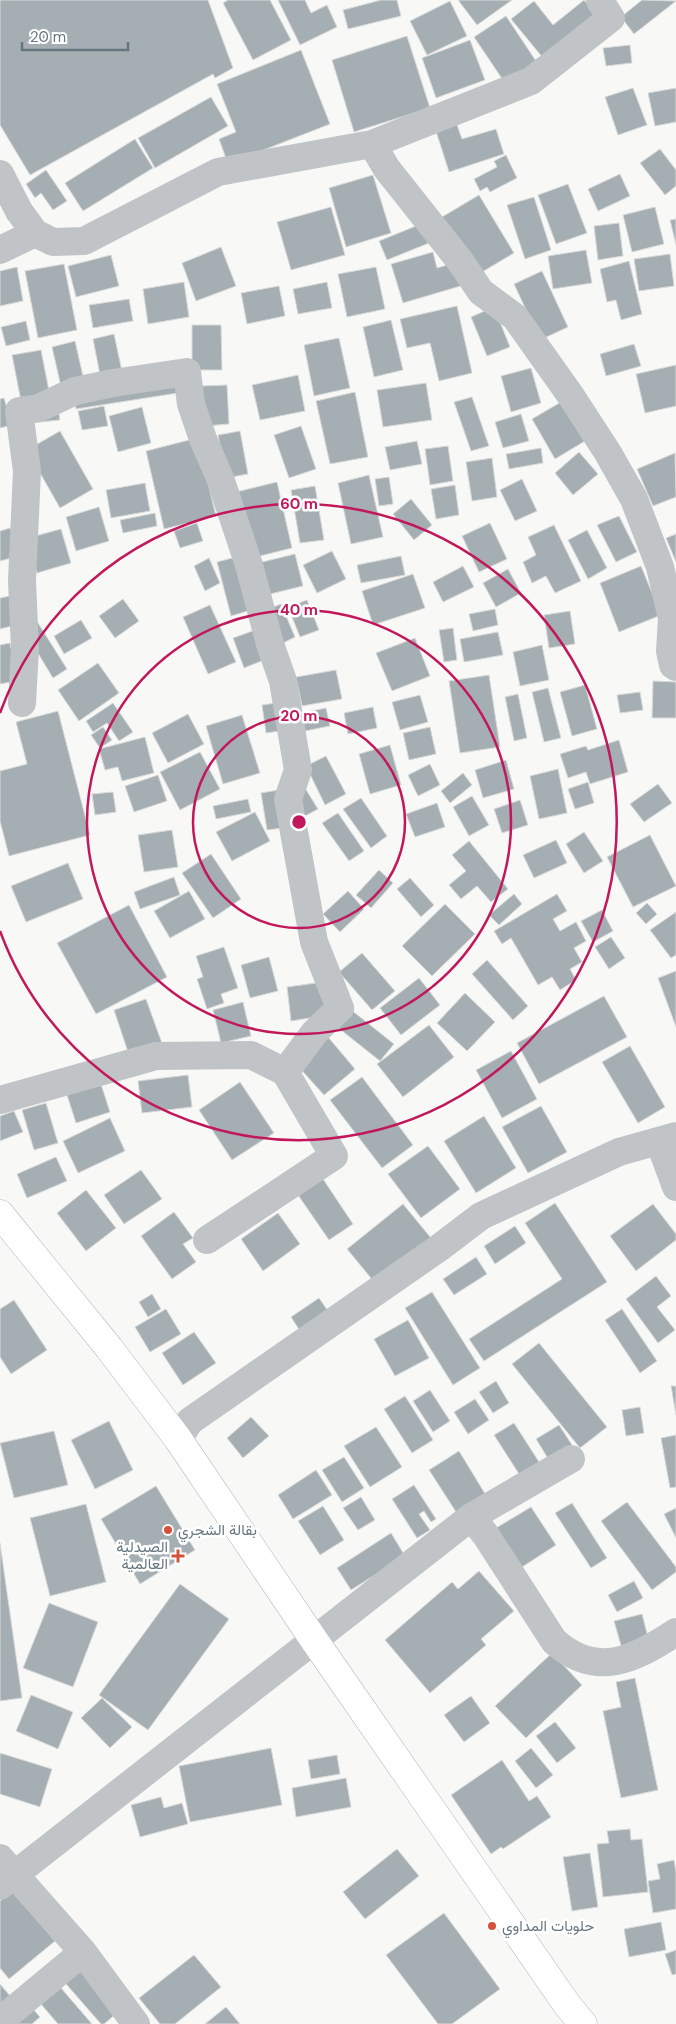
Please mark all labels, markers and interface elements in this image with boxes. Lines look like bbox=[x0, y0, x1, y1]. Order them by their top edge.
scale bar bbox=[22, 20, 129, 52]
text: 20 m bbox=[30, 27, 66, 47]
text: 60 m bbox=[280, 494, 318, 514]
text: 40 m bbox=[280, 600, 318, 620]
text: 20 m bbox=[281, 706, 317, 726]
centre of rings bbox=[290, 813, 308, 831]
place label: بقالة الشجري bbox=[178, 1520, 257, 1543]
marker: بقالة الشجري bbox=[162, 1524, 174, 1536]
place label: الصيدلية العالمية bbox=[116, 1537, 168, 1574]
marker: الصيدلية العالمية bbox=[172, 1550, 184, 1562]
place label: حلويات المداوي bbox=[502, 1916, 594, 1939]
marker: حلويات المداوي bbox=[486, 1920, 498, 1932]

